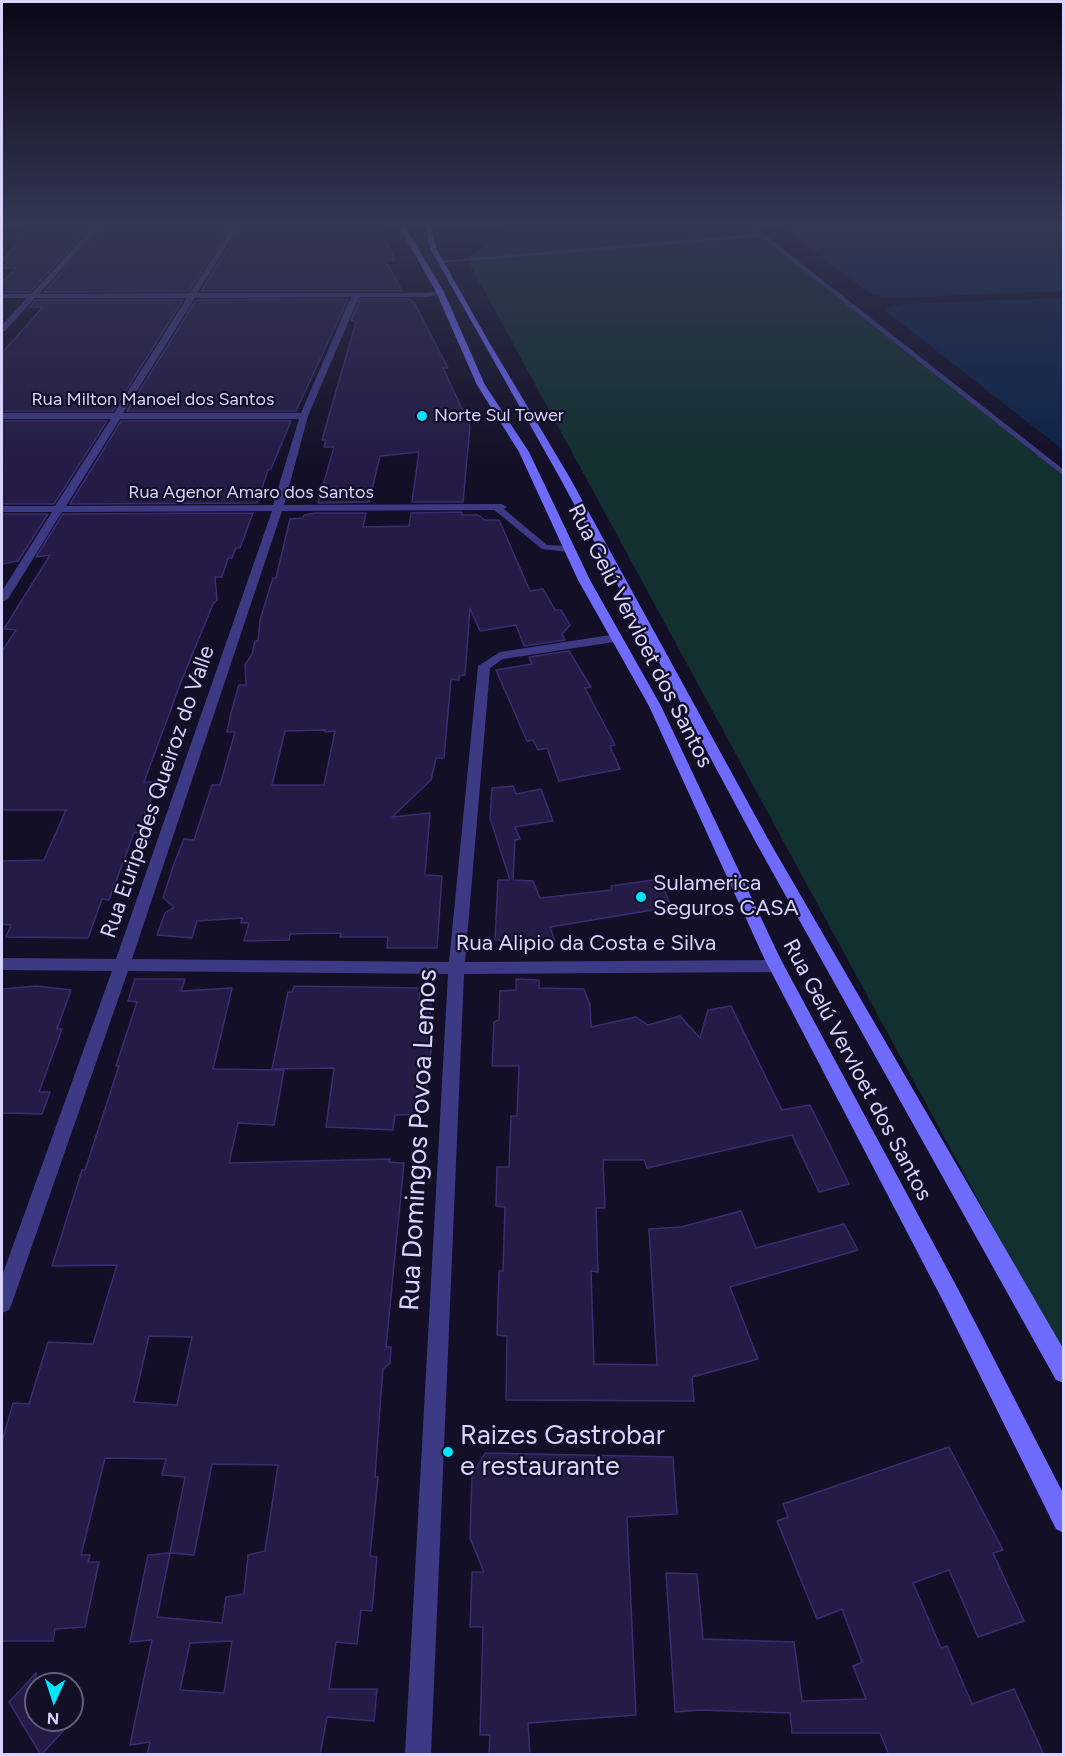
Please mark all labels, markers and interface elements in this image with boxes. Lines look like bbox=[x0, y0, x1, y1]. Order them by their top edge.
street label: Rua Milton Manoel dos Santos bbox=[32, 389, 274, 411]
place label: Norte Sul Tower bbox=[434, 405, 564, 427]
marker: Norte Sul Tower bbox=[415, 409, 429, 423]
street label: Rua Agenor Amaro dos Santos bbox=[128, 482, 374, 504]
street label: Rua Gelú Vervloet dos Santos bbox=[562, 500, 718, 772]
street label: Rua Euripedes Queiroz do Valle bbox=[95, 642, 221, 942]
place label: Sulamerica Seguros CASA bbox=[653, 871, 799, 922]
marker: Sulamerica Seguros CASA bbox=[634, 890, 648, 904]
street label: Rua Alipio da Costa e Silva bbox=[456, 931, 716, 957]
street label: Rua Gelú Vervloet dos Santos bbox=[777, 935, 937, 1205]
street label: Rua Domingos Povoa Lemos bbox=[394, 968, 444, 1312]
place label: Raizes Gastrobar e restaurante bbox=[460, 1420, 665, 1483]
marker: Raizes Gastrobar e restaurante bbox=[441, 1445, 455, 1459]
north arrow bbox=[24, 1672, 84, 1732]
text: N bbox=[46, 1709, 60, 1728]

